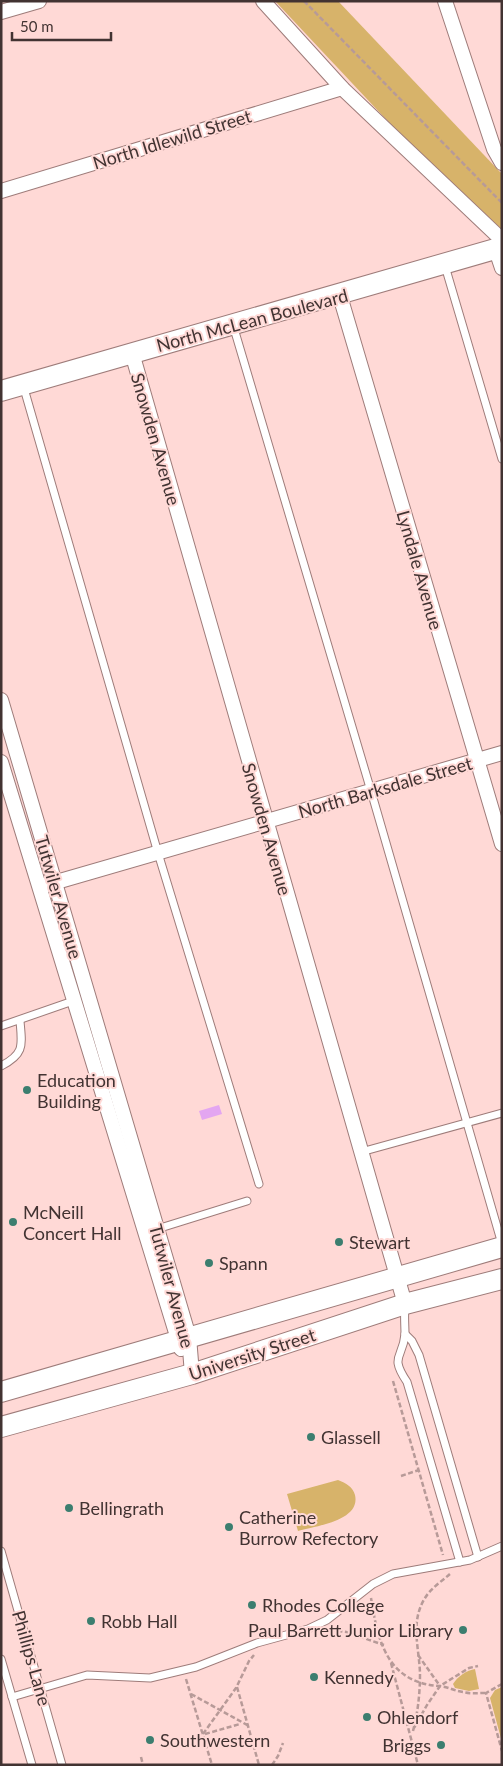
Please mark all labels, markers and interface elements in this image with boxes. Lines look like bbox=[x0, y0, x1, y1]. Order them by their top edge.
scale bar bbox=[12, 10, 111, 42]
text: 50 m bbox=[20, 17, 54, 35]
street label: North Idlewild Street bbox=[90, 104, 254, 174]
street label: North McLean Boulevard bbox=[154, 284, 350, 356]
street label: Snowden Avenue bbox=[127, 370, 185, 508]
street label: Lyndale Avenue bbox=[392, 508, 448, 632]
street label: North Barksdale Street bbox=[295, 751, 475, 822]
street label: Snowden Avenue bbox=[238, 760, 296, 898]
street label: Tutwiler Avenue bbox=[31, 833, 87, 961]
place label: Education Building bbox=[37, 1069, 116, 1112]
marker: Education Building bbox=[21, 1084, 33, 1096]
place label: McNeill Concert Hall bbox=[23, 1201, 122, 1244]
marker: McNeill Concert Hall bbox=[7, 1216, 19, 1228]
street label: Tutwiler Avenue bbox=[145, 1222, 199, 1350]
place label: Stewart bbox=[349, 1231, 411, 1253]
marker: Stewart bbox=[333, 1236, 345, 1248]
place label: Spann bbox=[219, 1252, 268, 1274]
marker: Spann bbox=[203, 1257, 215, 1269]
street label: University Street bbox=[186, 1323, 319, 1385]
place label: Glassell bbox=[321, 1426, 381, 1448]
marker: Glassell bbox=[305, 1431, 317, 1443]
place label: Bellingrath bbox=[79, 1497, 164, 1519]
marker: Bellingrath bbox=[63, 1502, 75, 1514]
place label: Catherine Burrow Refectory bbox=[239, 1506, 379, 1549]
marker: Catherine Burrow Refectory bbox=[223, 1521, 235, 1533]
place label: Rhodes College bbox=[262, 1594, 384, 1616]
marker: Rhodes College bbox=[246, 1599, 258, 1611]
street label: Phillips Lane bbox=[8, 1608, 56, 1708]
place label: Robb Hall bbox=[101, 1610, 178, 1632]
marker: Robb Hall bbox=[85, 1615, 97, 1627]
place label: Paul Barrett Junior Library bbox=[248, 1619, 454, 1641]
marker: Paul Barrett Junior Library bbox=[457, 1624, 469, 1636]
place label: Kennedy bbox=[324, 1666, 394, 1688]
marker: Kennedy bbox=[308, 1671, 320, 1683]
place label: Ohlendorf bbox=[377, 1706, 459, 1728]
marker: Ohlendorf bbox=[361, 1711, 373, 1723]
place label: Southwestern bbox=[160, 1729, 270, 1751]
marker: Southwestern bbox=[144, 1734, 156, 1746]
place label: Briggs bbox=[382, 1734, 431, 1756]
marker: Briggs bbox=[435, 1739, 447, 1751]

